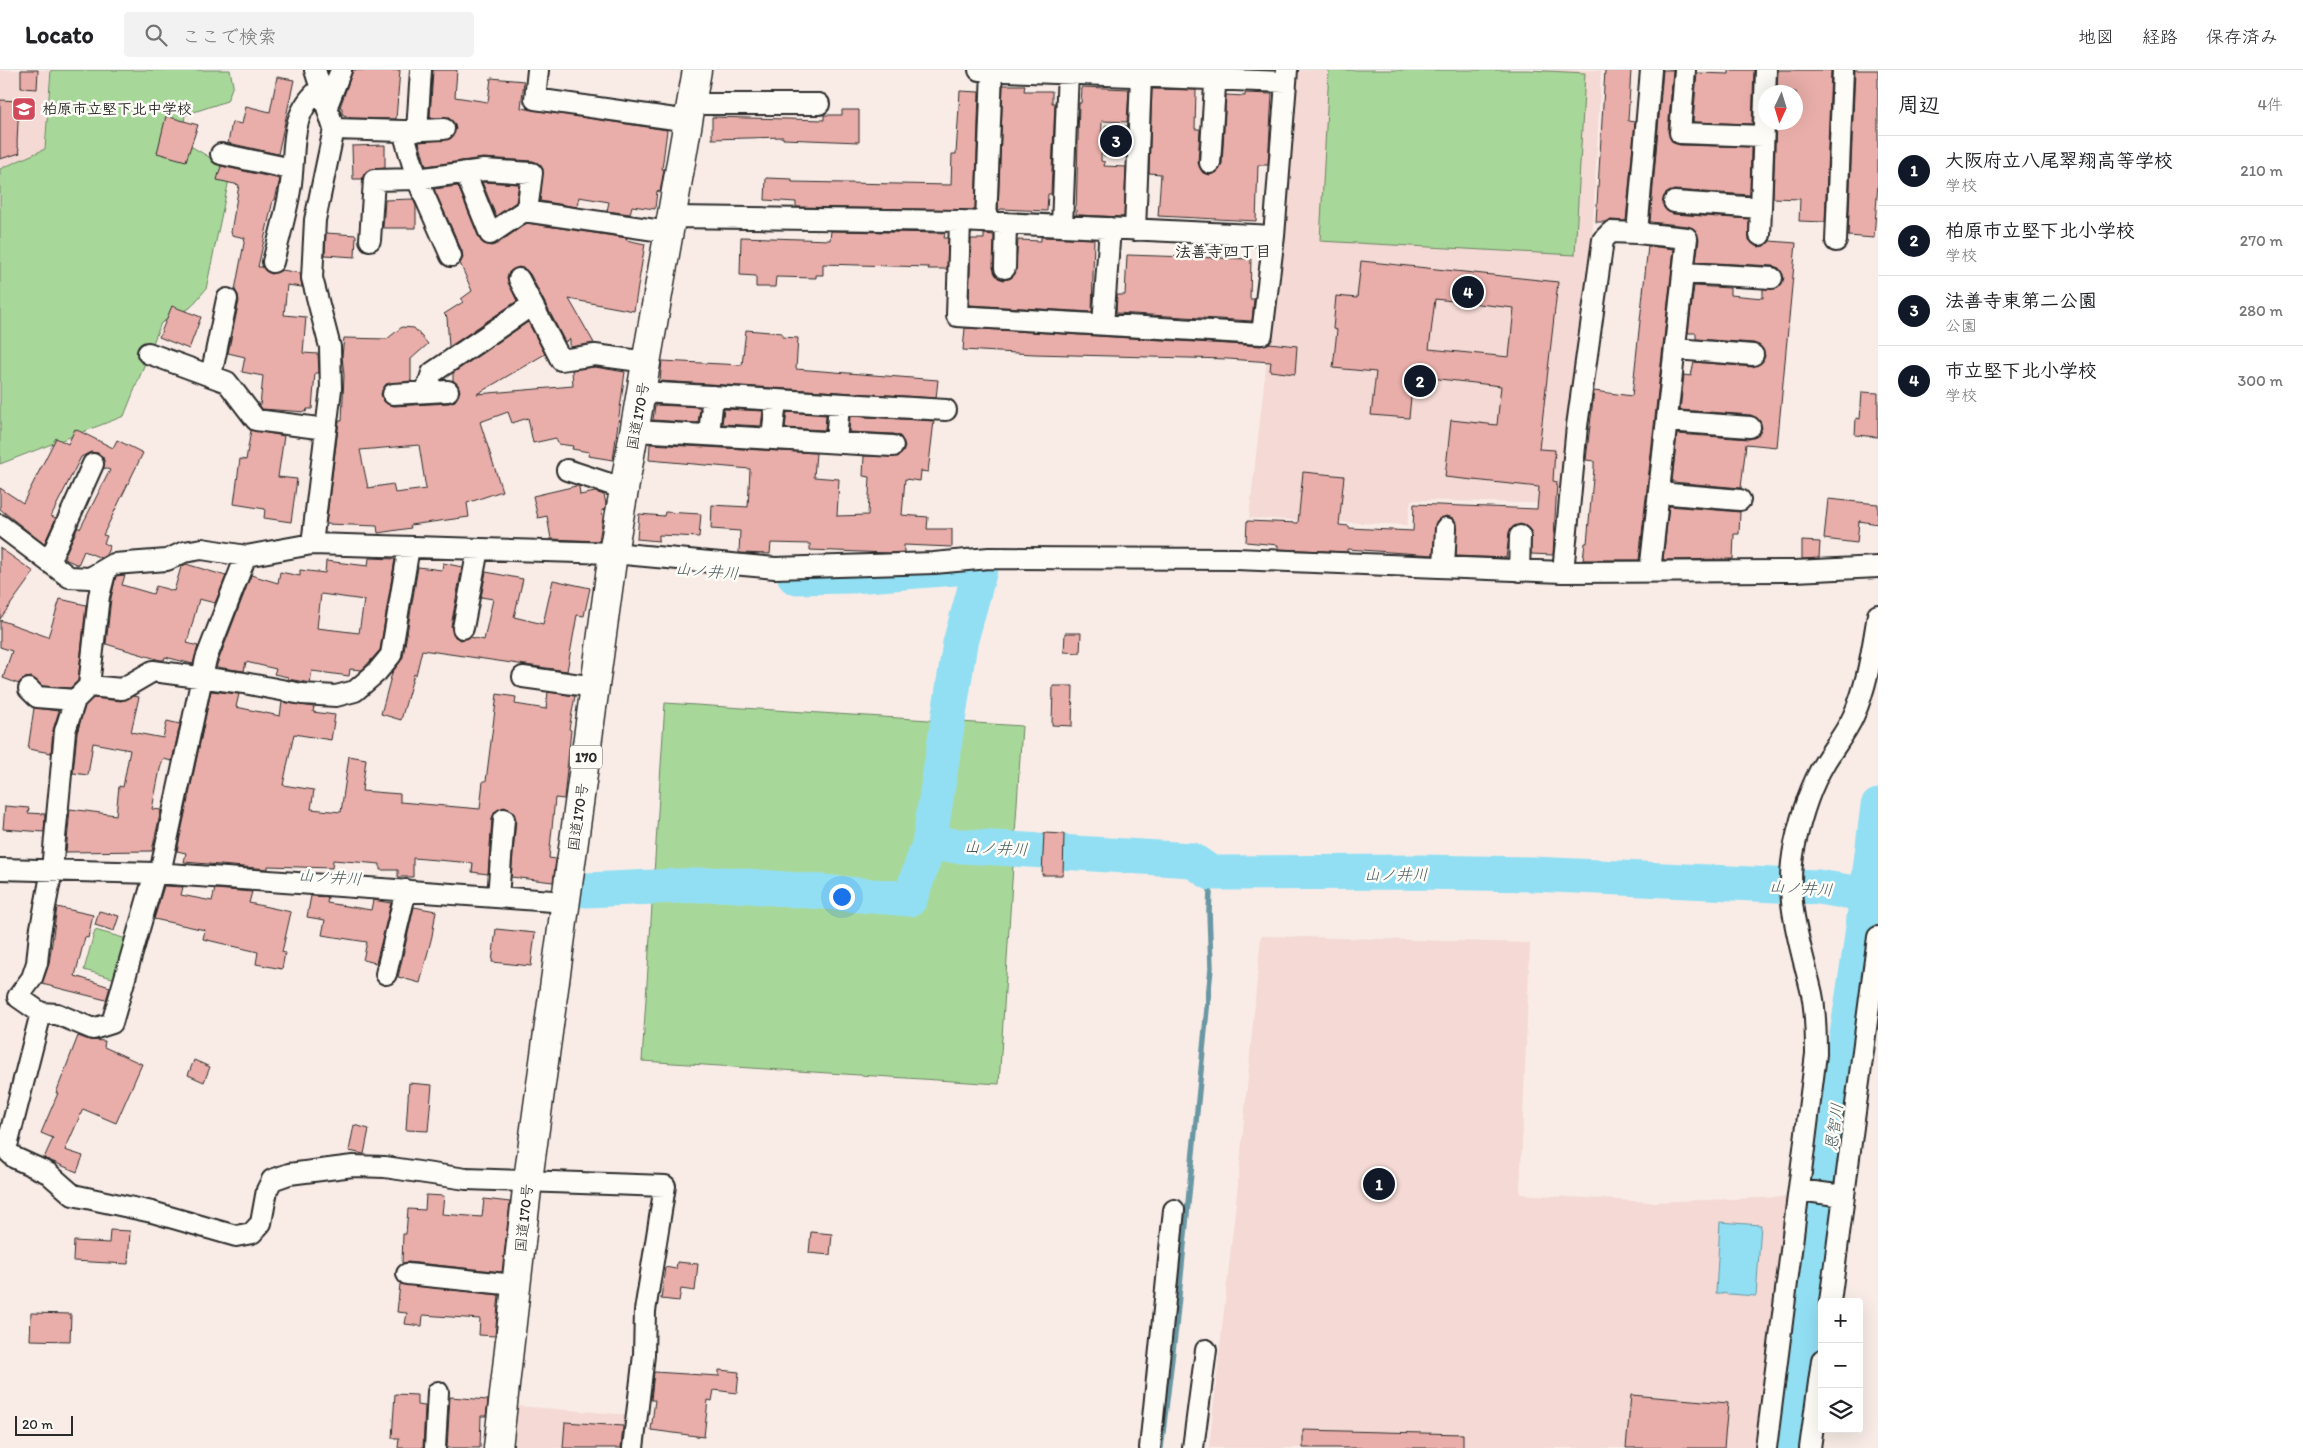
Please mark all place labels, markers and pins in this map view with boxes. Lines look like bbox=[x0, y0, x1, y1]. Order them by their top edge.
school or university icon: 柏原市立堅下北中学校 bbox=[11, 96, 37, 122]
place label: 柏原市立堅下北中学校 bbox=[42, 100, 192, 118]
pin: 3 bbox=[1100, 122, 1132, 160]
pin: 4 bbox=[1452, 273, 1484, 311]
pin: 2 bbox=[1404, 362, 1436, 400]
pin: 1 bbox=[1363, 1165, 1395, 1203]

